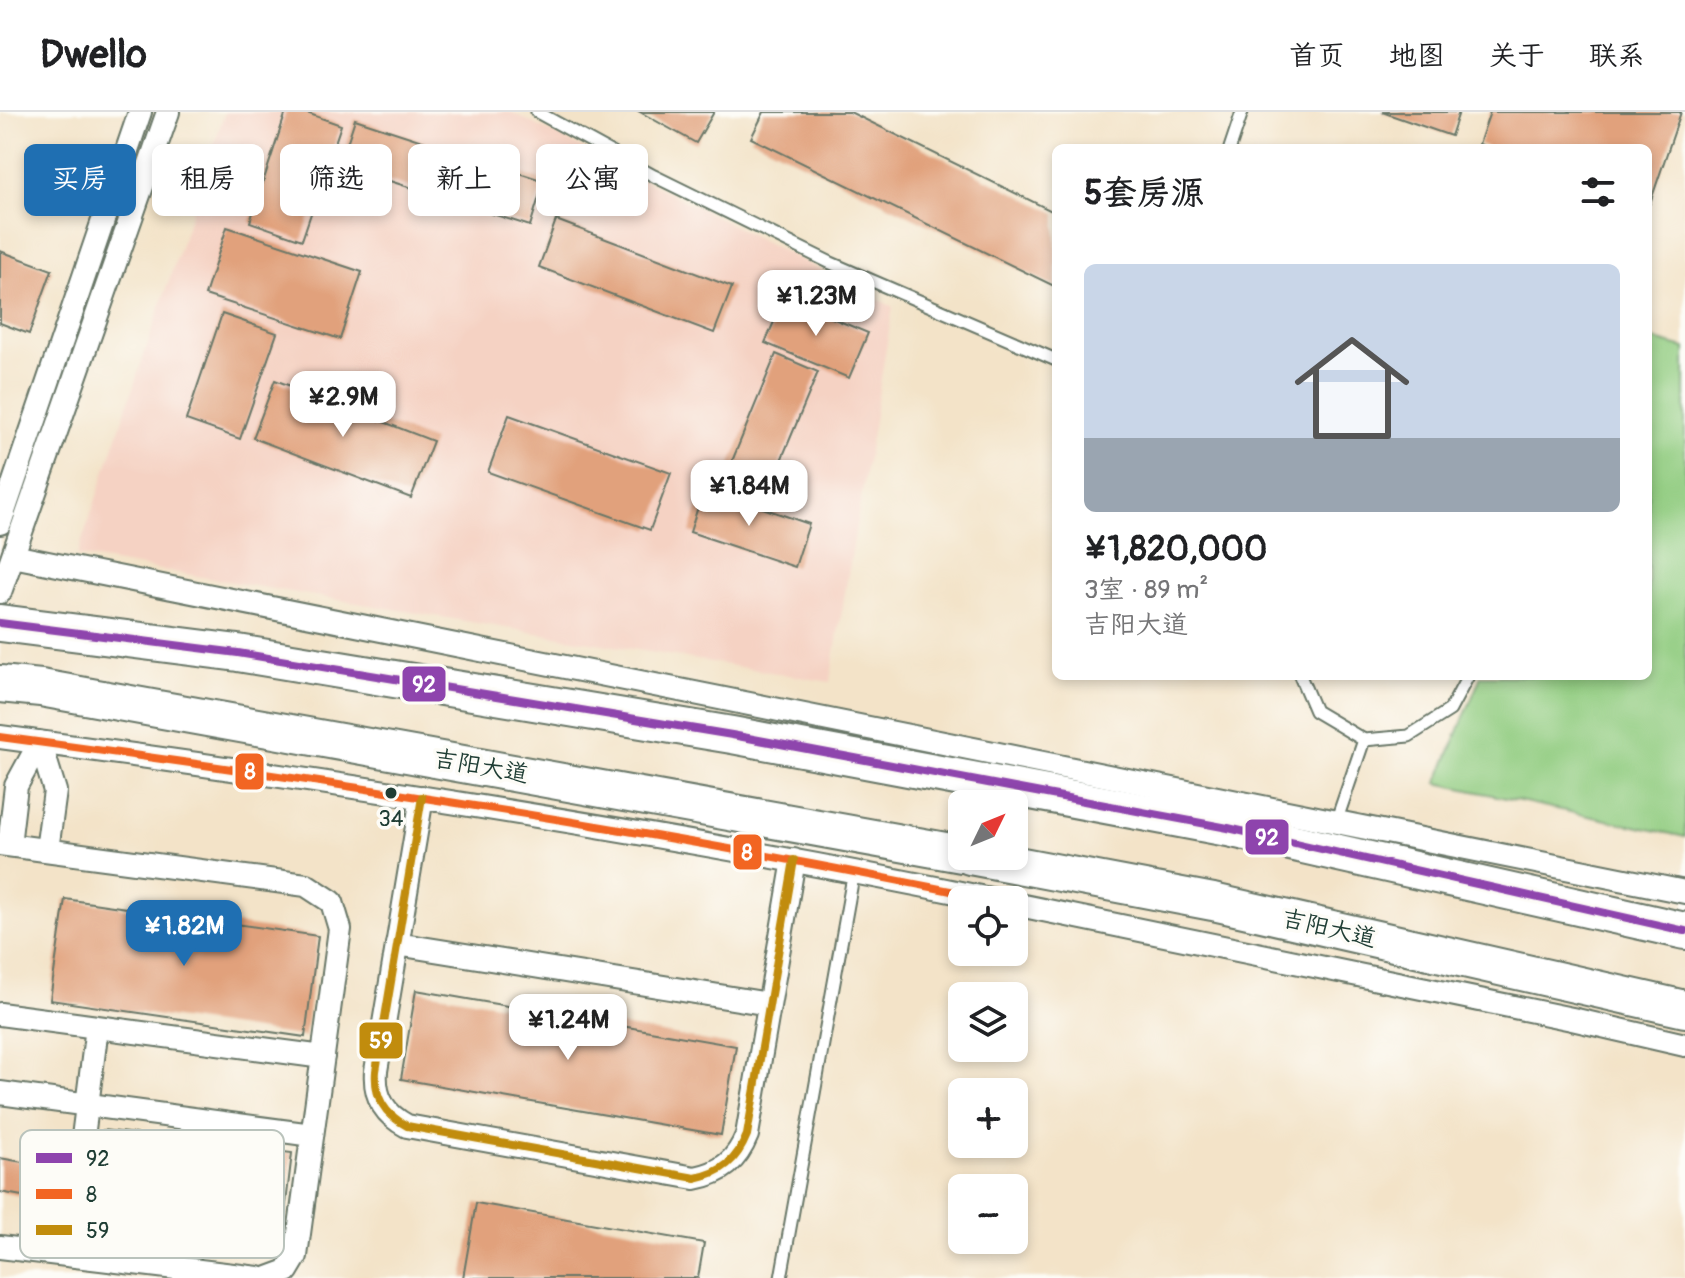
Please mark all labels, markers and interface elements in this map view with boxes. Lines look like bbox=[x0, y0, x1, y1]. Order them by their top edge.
text: Dwello bbox=[40, 31, 147, 79]
text: 首页 bbox=[1289, 39, 1345, 74]
text: 地图 bbox=[1389, 39, 1445, 74]
text: 关于 bbox=[1489, 39, 1545, 74]
text: 联系 bbox=[1589, 39, 1645, 74]
chip: 买房 bbox=[24, 144, 136, 216]
chip: 租房 bbox=[152, 144, 264, 216]
chip: 筛选 bbox=[280, 144, 392, 216]
chip: 新上 bbox=[408, 144, 520, 216]
chip: 公寓 bbox=[536, 144, 648, 216]
icon: filters bbox=[1576, 170, 1620, 214]
text: 5套房源 bbox=[1084, 172, 1204, 215]
pin: ¥1.23M bbox=[751, 270, 881, 338]
text: ¥1.23M bbox=[776, 280, 856, 312]
icon: home bbox=[1280, 316, 1424, 460]
pin: ¥2.9M bbox=[287, 371, 399, 439]
text: ¥2.9M bbox=[308, 381, 378, 413]
pin: ¥1.84M bbox=[684, 460, 814, 528]
text: ¥1.84M bbox=[709, 470, 789, 502]
text: ¥1,820,000 bbox=[1084, 528, 1267, 571]
text: 3室 · 89 m² bbox=[1084, 574, 1208, 606]
text: 吉阳大道 bbox=[1084, 609, 1188, 641]
line badge: 92 bbox=[401, 665, 447, 703]
text: 92 bbox=[412, 671, 436, 699]
street label: 吉阳大道 bbox=[431, 744, 531, 789]
line badge: 8 bbox=[234, 752, 265, 791]
text: 8 bbox=[244, 758, 256, 786]
marker: 34 bbox=[383, 785, 399, 801]
north arrow bbox=[948, 790, 1028, 870]
map controls bbox=[948, 790, 1028, 1254]
place label: 34 bbox=[378, 805, 404, 833]
line badge: 92 bbox=[1244, 818, 1290, 856]
text: 92 bbox=[1255, 824, 1279, 852]
line badge: 8 bbox=[732, 833, 763, 871]
text: 8 bbox=[741, 839, 753, 867]
button: locate bbox=[948, 886, 1028, 966]
pin: ¥1.82M bbox=[119, 900, 249, 968]
street label: 吉阳大道 bbox=[1279, 904, 1379, 953]
text: ¥1.82M bbox=[144, 910, 224, 942]
button: layers bbox=[948, 982, 1028, 1062]
pin: ¥1.24M bbox=[503, 994, 633, 1062]
text: ¥1.24M bbox=[527, 1004, 609, 1036]
line badge: 59 bbox=[358, 1021, 404, 1060]
text: 59 bbox=[369, 1027, 393, 1055]
button: + bbox=[948, 1078, 1028, 1158]
legend bbox=[20, 1130, 284, 1258]
text: 92 bbox=[86, 1145, 110, 1173]
button: − bbox=[948, 1174, 1028, 1254]
text: 8 bbox=[86, 1181, 97, 1209]
text: 59 bbox=[86, 1217, 109, 1245]

